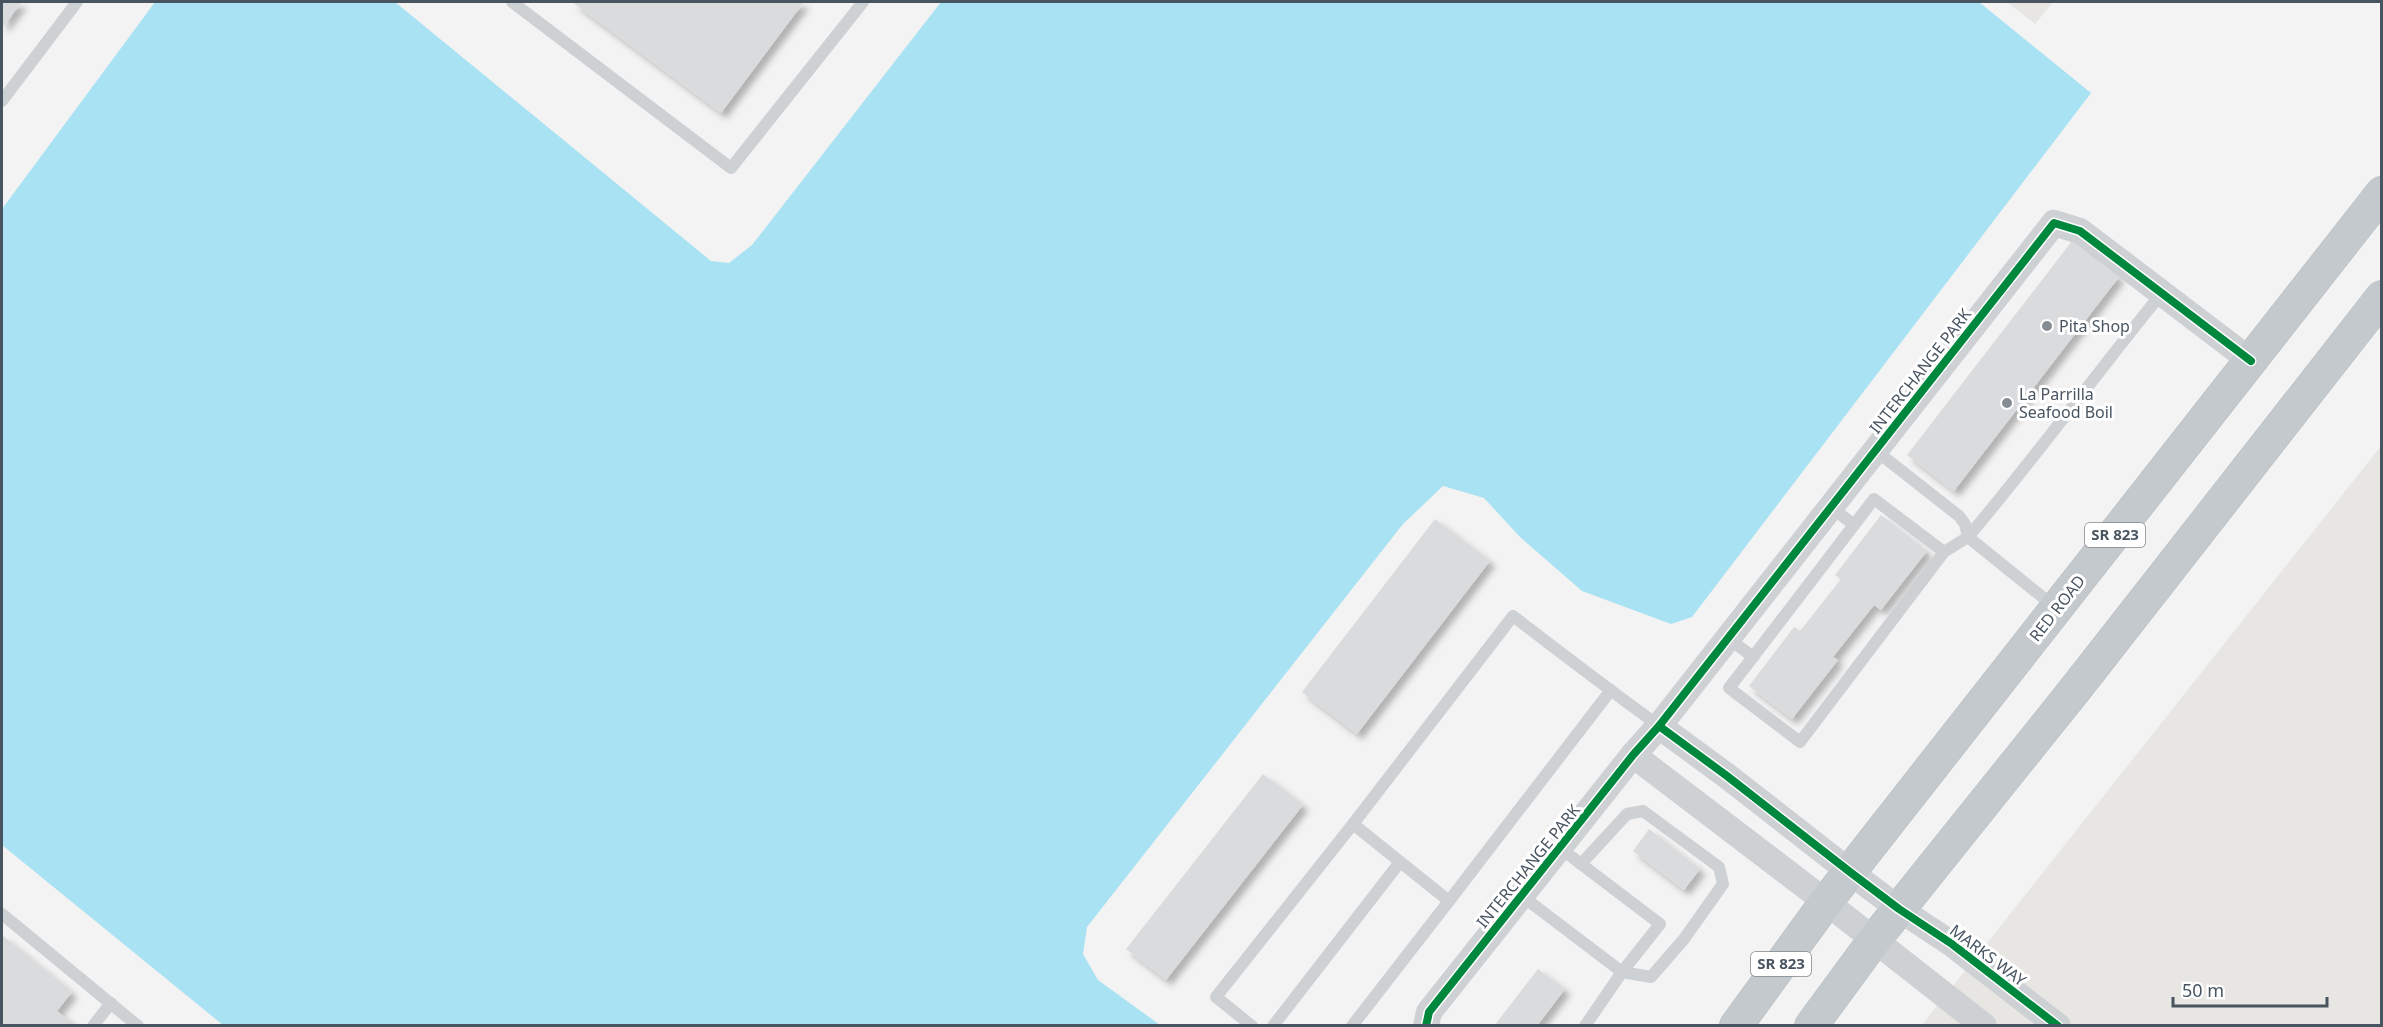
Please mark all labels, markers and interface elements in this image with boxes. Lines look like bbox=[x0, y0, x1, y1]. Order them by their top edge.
street label: INTERCHANGE PARK bbox=[1864, 304, 1976, 438]
place label: Pita Shop bbox=[2059, 315, 2130, 337]
marker: Pita Shop bbox=[2040, 319, 2054, 333]
place label: La Parrilla Seafood Boil bbox=[2019, 383, 2113, 423]
marker: La Parrilla Seafood Boil bbox=[2000, 396, 2014, 410]
road number: SR 823 bbox=[2085, 523, 2145, 547]
street label: RED ROAD bbox=[2024, 570, 2090, 646]
street label: INTERCHANGE PARK bbox=[1471, 799, 1585, 933]
street label: MARKS WAY bbox=[1945, 919, 2031, 991]
road number: SR 823 bbox=[1751, 952, 1811, 976]
scale bar bbox=[2173, 970, 2328, 1008]
text: 50 m bbox=[2182, 978, 2224, 1002]

